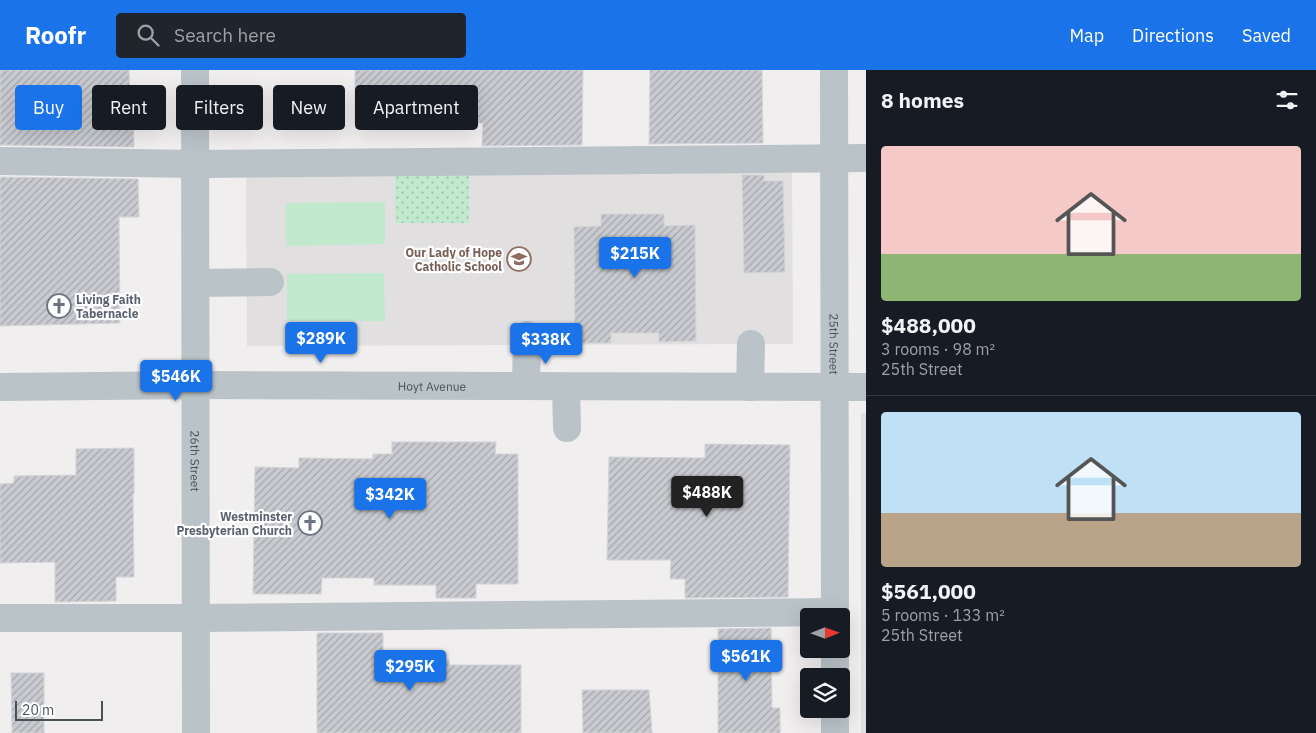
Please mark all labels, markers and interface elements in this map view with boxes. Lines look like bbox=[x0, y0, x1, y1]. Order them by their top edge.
search box bbox=[116, 13, 466, 58]
text: Roofr bbox=[25, 19, 86, 51]
icon: search bbox=[134, 21, 162, 49]
text: Search here bbox=[174, 23, 276, 47]
text: Map bbox=[1069, 24, 1104, 47]
text: Directions bbox=[1132, 24, 1214, 47]
text: Saved bbox=[1242, 24, 1291, 47]
chip: Buy bbox=[15, 85, 82, 130]
chip: Rent bbox=[92, 85, 166, 130]
chip: Filters bbox=[176, 85, 263, 130]
chip: New bbox=[273, 85, 345, 130]
chip: Apartment bbox=[355, 85, 478, 130]
text: 8 homes bbox=[881, 86, 964, 114]
icon: filters bbox=[1273, 86, 1301, 114]
icon: home bbox=[1046, 179, 1136, 269]
pin: $215K bbox=[600, 236, 670, 279]
text: $215K bbox=[610, 243, 660, 263]
place label: Our Lady of Hope Catholic School bbox=[405, 245, 502, 274]
school or university icon: Our Lady of Hope Catholic School bbox=[506, 246, 532, 272]
place label: Living Faith Tabernacle bbox=[76, 292, 141, 321]
church icon: Living Faith Tabernacle bbox=[46, 293, 72, 319]
text: $488,000 bbox=[881, 311, 976, 339]
street label: 25th Street bbox=[827, 313, 842, 375]
pin: $289K bbox=[286, 322, 356, 364]
pin: $338K bbox=[511, 322, 581, 365]
text: $289K bbox=[296, 328, 346, 348]
text: $338K bbox=[521, 329, 571, 349]
text: 3 rooms · 98 m² bbox=[881, 339, 995, 359]
text: 25th Street bbox=[881, 359, 963, 379]
pin: $546K bbox=[141, 360, 211, 402]
text: $546K bbox=[151, 366, 201, 386]
street label: Hoyt Avenue bbox=[398, 378, 467, 393]
street label: 26th Street bbox=[188, 430, 203, 492]
icon: home bbox=[1046, 444, 1136, 534]
pin: $488K bbox=[672, 476, 742, 518]
pin: $342K bbox=[355, 478, 425, 520]
text: $488K bbox=[682, 482, 732, 502]
text: $342K bbox=[365, 484, 415, 504]
place label: Westminster Presbyterian Church bbox=[176, 509, 292, 538]
church icon: Westminster Presbyterian Church bbox=[297, 510, 323, 536]
text: $561,000 bbox=[881, 577, 976, 605]
text: 5 rooms · 133 m² bbox=[881, 605, 1005, 625]
north arrow bbox=[800, 608, 850, 658]
map controls bbox=[800, 608, 850, 718]
text: 25th Street bbox=[881, 625, 963, 645]
pin: $561K bbox=[711, 640, 781, 682]
text: $561K bbox=[721, 646, 771, 666]
pin: $295K bbox=[375, 650, 445, 692]
text: $295K bbox=[385, 656, 435, 676]
button: layers bbox=[800, 668, 850, 718]
scale bar bbox=[15, 698, 102, 721]
text: 20 m bbox=[22, 701, 54, 719]

